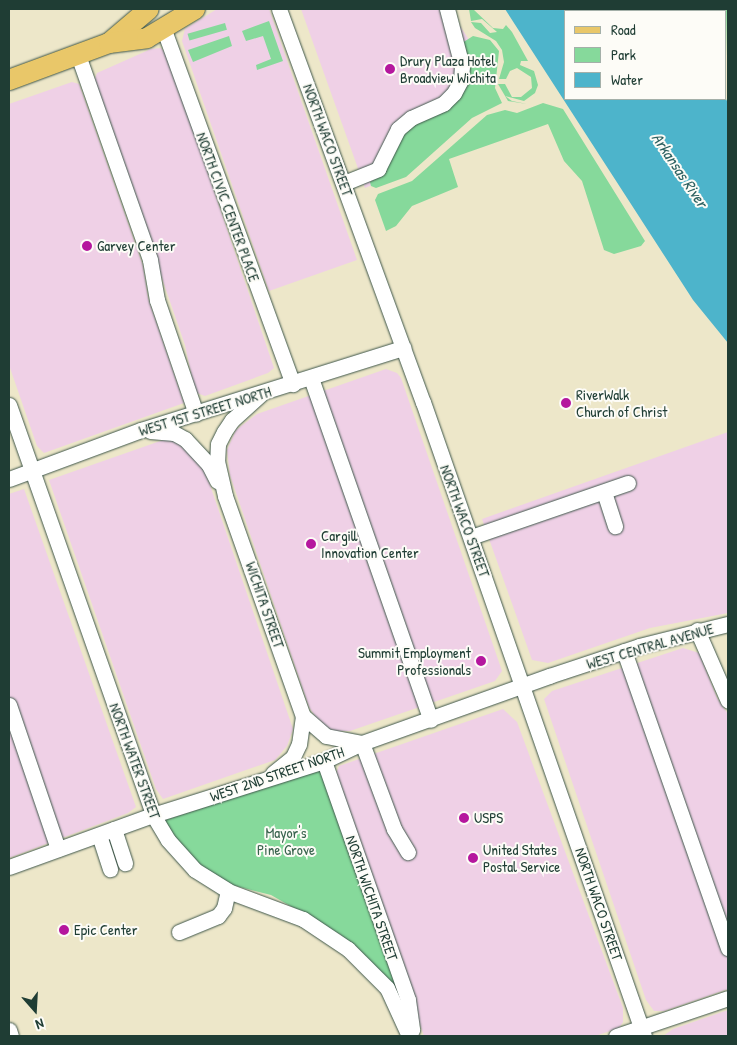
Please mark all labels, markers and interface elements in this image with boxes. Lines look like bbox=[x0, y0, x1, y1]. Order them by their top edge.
legend bbox=[564, 10, 727, 100]
text: Road bbox=[611, 19, 636, 40]
text: Park bbox=[611, 44, 636, 65]
place label: Drury Plaza Hotel Broadview Wichita bbox=[400, 51, 496, 86]
marker: Drury Plaza Hotel Broadview Wichita bbox=[384, 63, 396, 75]
text: Water bbox=[611, 69, 643, 90]
street label: NORTH WACO STREET bbox=[299, 81, 357, 199]
water label: Arkansas River bbox=[648, 129, 712, 211]
street label: NORTH CIVIC CENTER PLACE bbox=[193, 130, 263, 284]
place label: Garvey Center bbox=[97, 237, 175, 255]
marker: Garvey Center bbox=[81, 240, 93, 252]
street label: WEST 1ST STREET NORTH bbox=[137, 382, 273, 440]
place label: RiverWalk Church of Christ bbox=[576, 385, 667, 420]
marker: RiverWalk Church of Christ bbox=[560, 397, 572, 409]
street label: NORTH WACO STREET bbox=[436, 462, 494, 580]
place label: Cargill Innovation Center bbox=[321, 526, 419, 561]
marker: Cargill Innovation Center bbox=[305, 538, 317, 550]
street label: WICHITA STREET bbox=[242, 559, 288, 651]
street label: WEST CENTRAL AVENUE bbox=[584, 619, 716, 673]
place label: Summit Employment Professionals bbox=[358, 643, 471, 678]
marker: Summit Employment Professionals bbox=[475, 655, 487, 667]
street label: NORTH WATER STREET bbox=[106, 701, 164, 821]
street label: WEST 2ND STREET NORTH bbox=[208, 743, 346, 805]
place label: USPS bbox=[474, 809, 503, 827]
marker: USPS bbox=[458, 812, 470, 824]
park label: Mayor's Pine Grove bbox=[257, 823, 315, 858]
street label: NORTH WICHITA STREET bbox=[342, 833, 402, 963]
place label: United States Postal Service bbox=[483, 840, 560, 875]
street label: NORTH WACO STREET bbox=[571, 845, 627, 963]
marker: United States Postal Service bbox=[467, 852, 479, 864]
place label: Epic Center bbox=[74, 921, 138, 939]
marker: Epic Center bbox=[58, 924, 70, 936]
north arrow bbox=[10, 985, 60, 1035]
text: N bbox=[33, 1014, 47, 1035]

